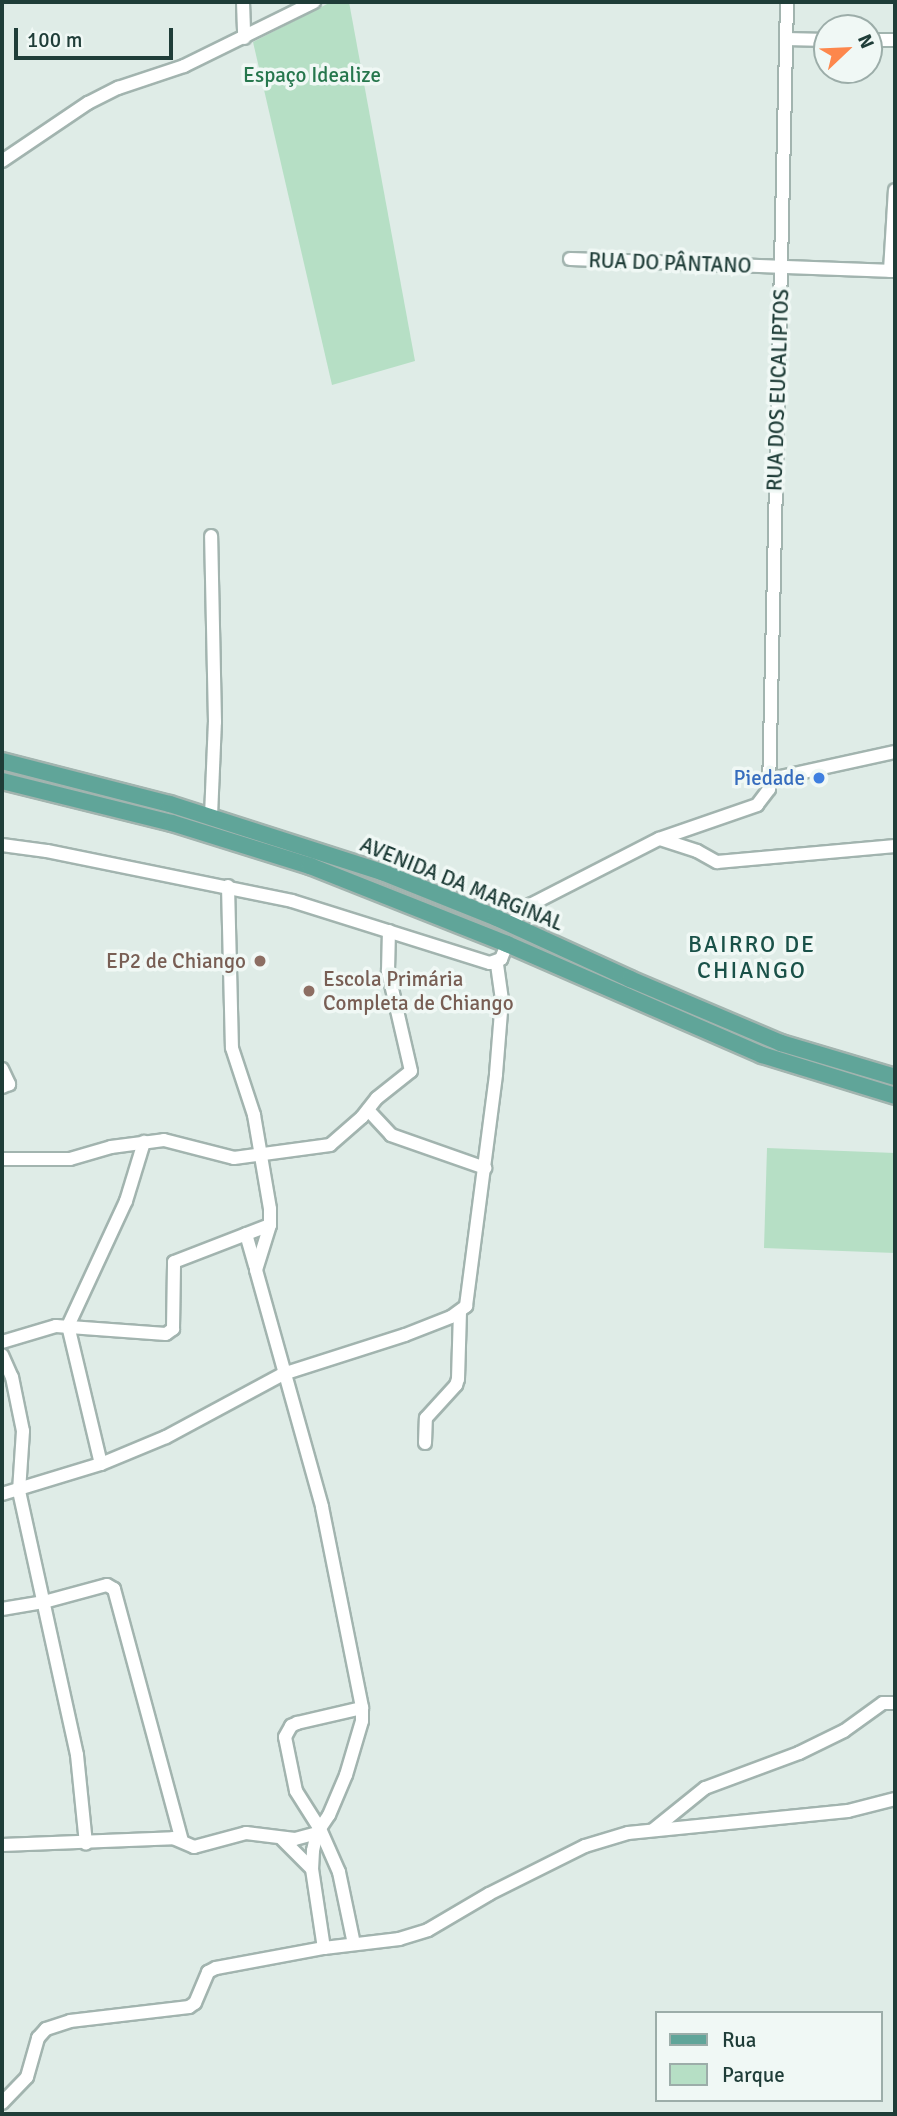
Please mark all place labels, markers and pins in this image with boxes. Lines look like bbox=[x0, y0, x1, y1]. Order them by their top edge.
place label: Piedade bbox=[734, 765, 805, 791]
marker: Piedade bbox=[811, 770, 827, 786]
place label: EP2 de Chiango bbox=[106, 948, 246, 974]
marker: EP2 de Chiango bbox=[252, 953, 268, 969]
place label: Escola Primária Completa de Chiango bbox=[323, 966, 514, 1016]
marker: Escola Primária Completa de Chiango bbox=[301, 983, 317, 999]

